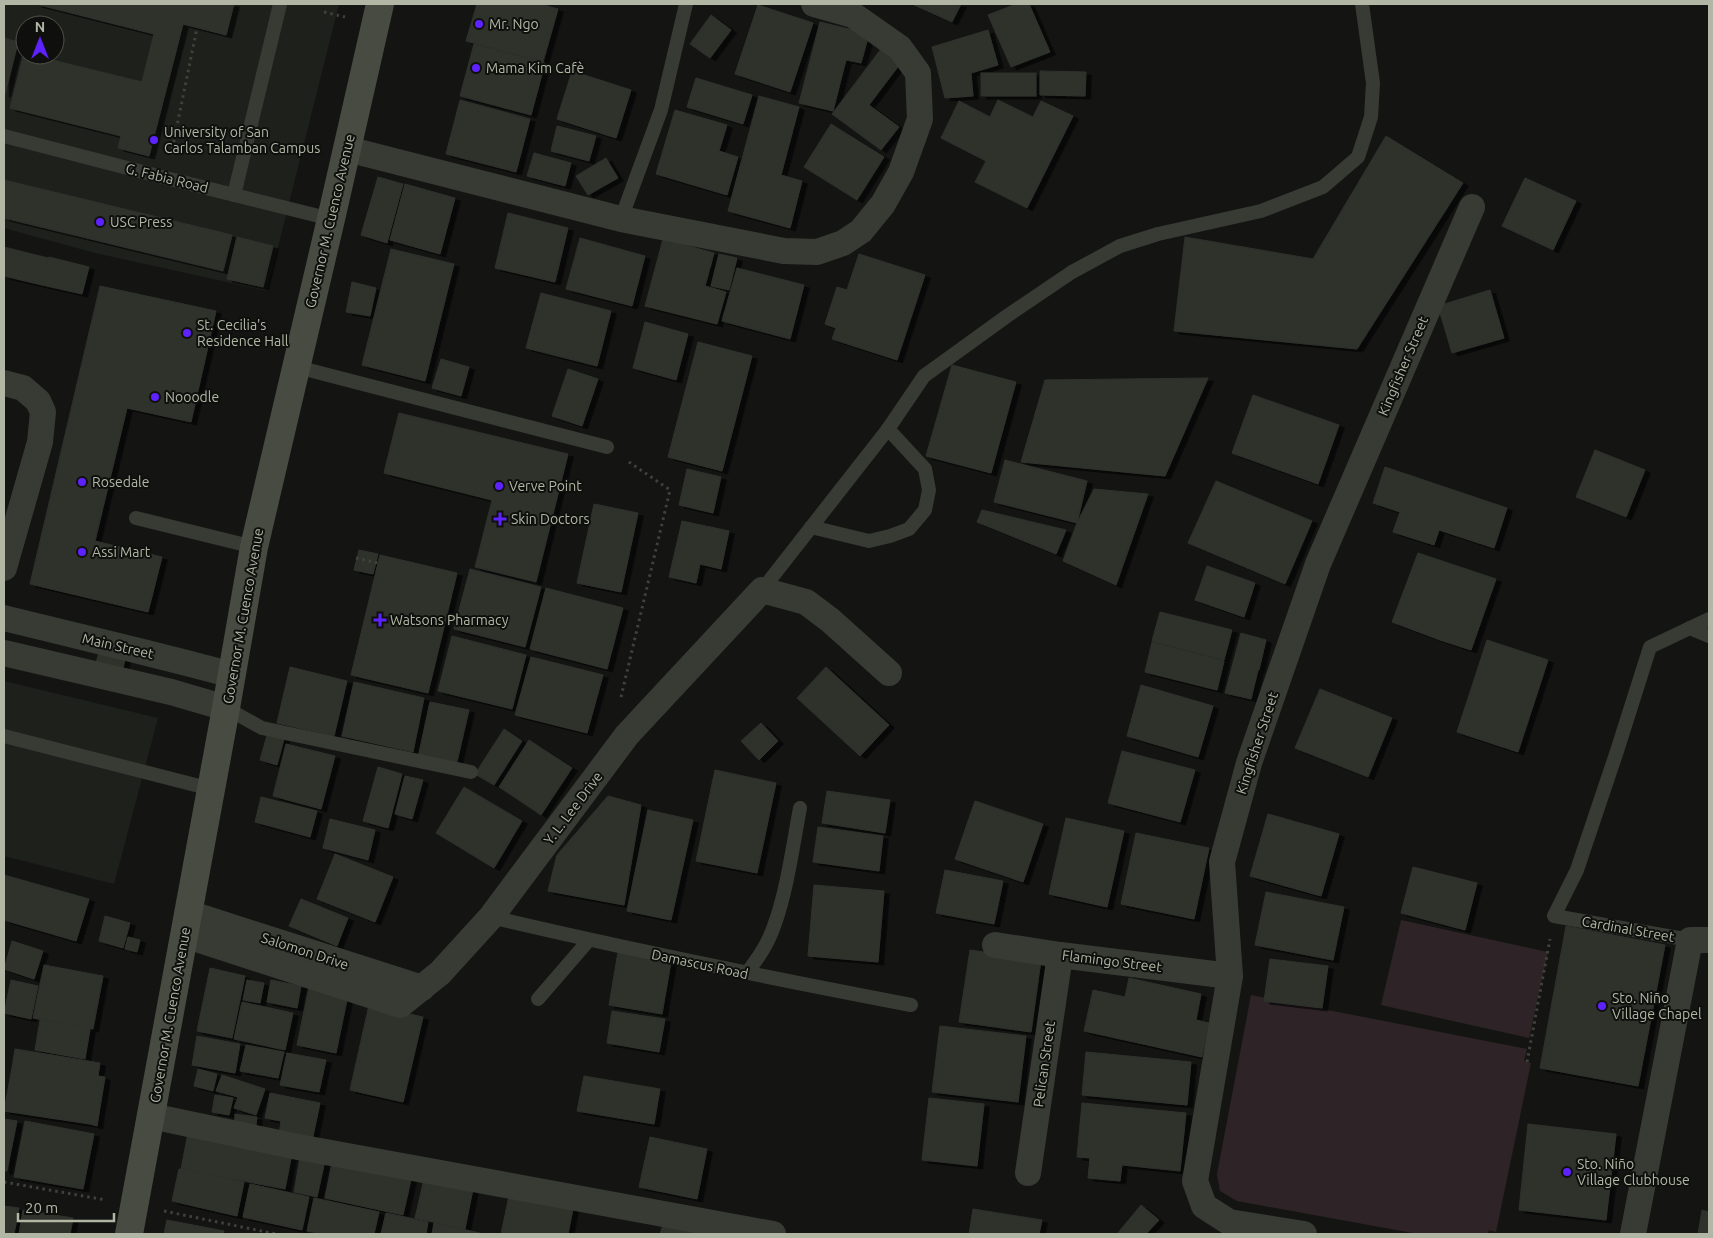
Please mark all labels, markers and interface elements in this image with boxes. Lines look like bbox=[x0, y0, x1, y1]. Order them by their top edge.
north arrow bbox=[15, 15, 65, 65]
place label: Mr. Ngo bbox=[489, 16, 539, 32]
marker: Mr. Ngo bbox=[473, 18, 485, 30]
text: N bbox=[35, 19, 45, 35]
place label: Mama Kim Cafè bbox=[486, 60, 584, 76]
marker: Mama Kim Cafè bbox=[470, 62, 482, 74]
place label: University of San Carlos Talamban Campus bbox=[164, 124, 320, 156]
street label: Governor M. Cuenco Avenue bbox=[302, 132, 358, 310]
marker: University of San Carlos Talamban Campus bbox=[148, 134, 160, 146]
street label: G. Fabia Road bbox=[124, 160, 210, 196]
place label: USC Press bbox=[110, 214, 172, 230]
marker: USC Press bbox=[94, 216, 106, 228]
street label: Kingfisher Street bbox=[1375, 313, 1431, 418]
place label: St. Cecilia's Residence Hall bbox=[197, 317, 289, 349]
marker: St. Cecilia's Residence Hall bbox=[181, 327, 193, 339]
place label: Nooodle bbox=[165, 389, 219, 405]
marker: Nooodle bbox=[149, 391, 161, 403]
place label: Rosedale bbox=[92, 474, 149, 490]
marker: Rosedale bbox=[76, 476, 88, 488]
place label: Verve Point bbox=[509, 478, 582, 494]
marker: Verve Point bbox=[493, 480, 505, 492]
place label: Skin Doctors bbox=[511, 511, 590, 527]
marker: Skin Doctors bbox=[493, 512, 507, 526]
street label: Governor M. Cuenco Avenue bbox=[220, 527, 266, 705]
place label: Assi Mart bbox=[92, 544, 151, 560]
marker: Assi Mart bbox=[76, 546, 88, 558]
place label: Watsons Pharmacy bbox=[390, 612, 509, 628]
marker: Watsons Pharmacy bbox=[374, 614, 386, 626]
street label: Main Street bbox=[81, 630, 156, 662]
street label: Kingfisher Street bbox=[1233, 689, 1281, 796]
street label: Y. L. Lee Drive bbox=[540, 768, 606, 848]
street label: Cardinal Street bbox=[1580, 913, 1676, 945]
street label: Governor M. Cuenco Avenue bbox=[147, 926, 193, 1104]
street label: Salomon Drive bbox=[259, 929, 351, 973]
street label: Damascus Road bbox=[650, 946, 750, 982]
street label: Flamingo Street bbox=[1061, 947, 1163, 975]
place label: Sto. Niño Village Chapel bbox=[1612, 990, 1702, 1022]
marker: Sto. Niño Village Chapel bbox=[1596, 1000, 1608, 1012]
street label: Pelican Street bbox=[1030, 1019, 1058, 1108]
place label: Sto. Niño Village Clubhouse bbox=[1577, 1156, 1690, 1188]
marker: Sto. Niño Village Clubhouse bbox=[1561, 1166, 1573, 1178]
scale bar bbox=[18, 1190, 114, 1222]
text: 20 m bbox=[25, 1199, 58, 1216]

